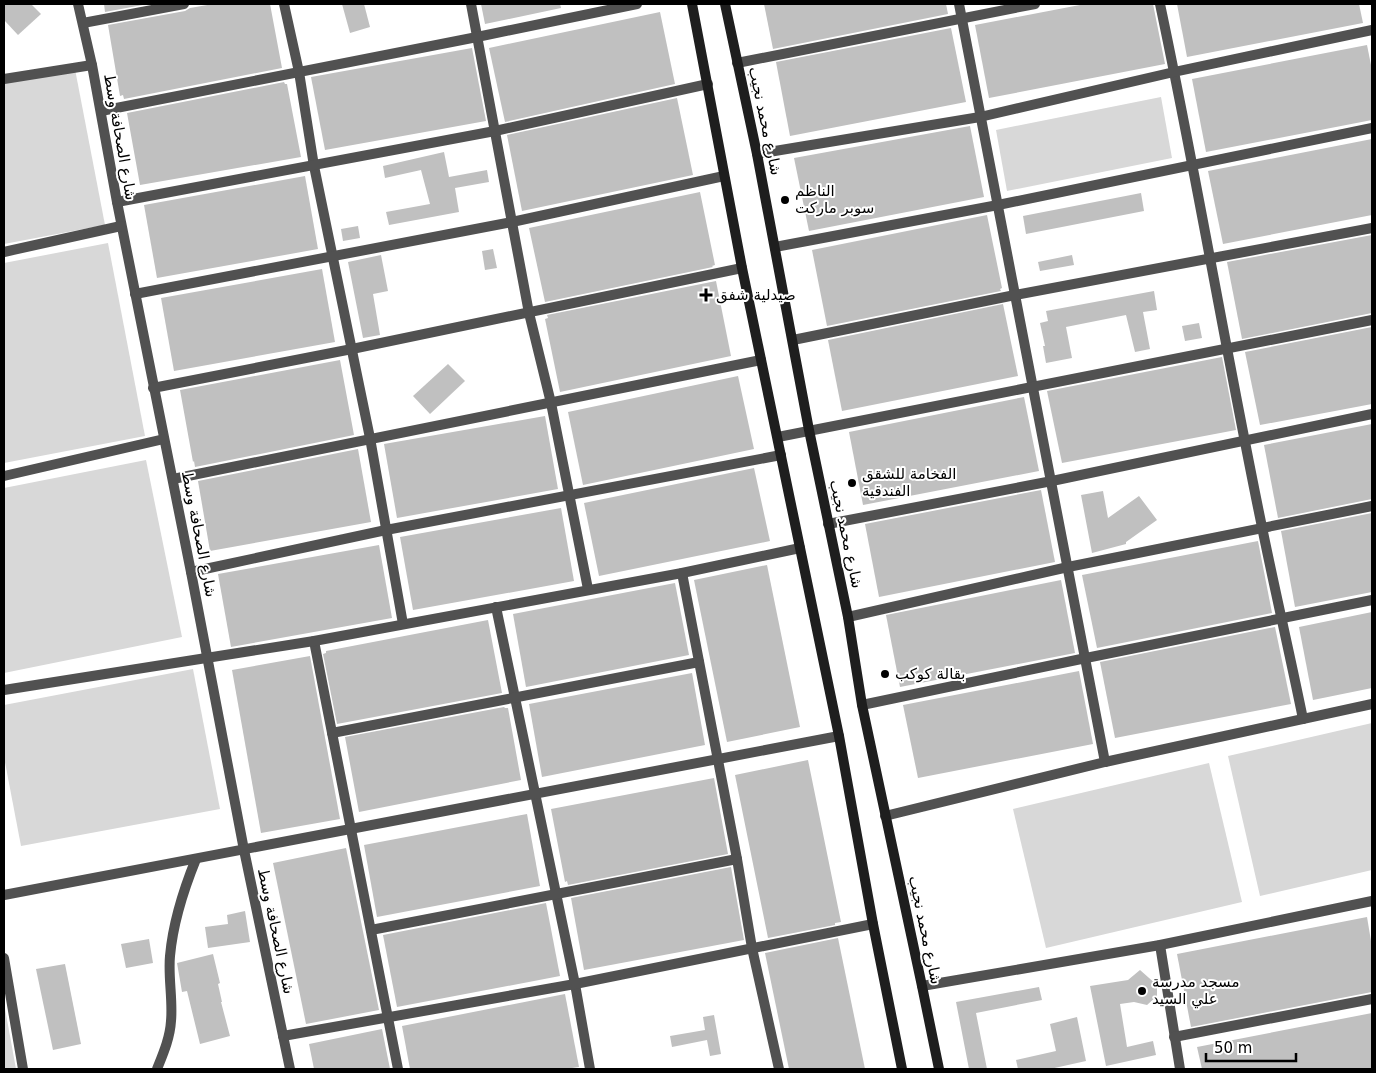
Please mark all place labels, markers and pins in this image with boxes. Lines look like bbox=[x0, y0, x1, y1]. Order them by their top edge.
place label: الناظم سوبر ماركت bbox=[795, 182, 874, 217]
marker: الناظم سوبر ماركت bbox=[779, 194, 791, 206]
place label: صيدلية شفق bbox=[716, 286, 796, 304]
marker: صيدلية شفق bbox=[700, 289, 712, 301]
place label: الفخامة للشقق الفندقية bbox=[862, 465, 956, 500]
marker: الفخامة للشقق الفندقية bbox=[846, 477, 858, 489]
place label: بقالة كوكب bbox=[895, 665, 965, 683]
marker: بقالة كوكب bbox=[879, 668, 891, 680]
place label: مسجد مدرسة علي السيد bbox=[1152, 973, 1240, 1009]
marker: مسجد مدرسة علي السيد bbox=[1136, 985, 1148, 997]

